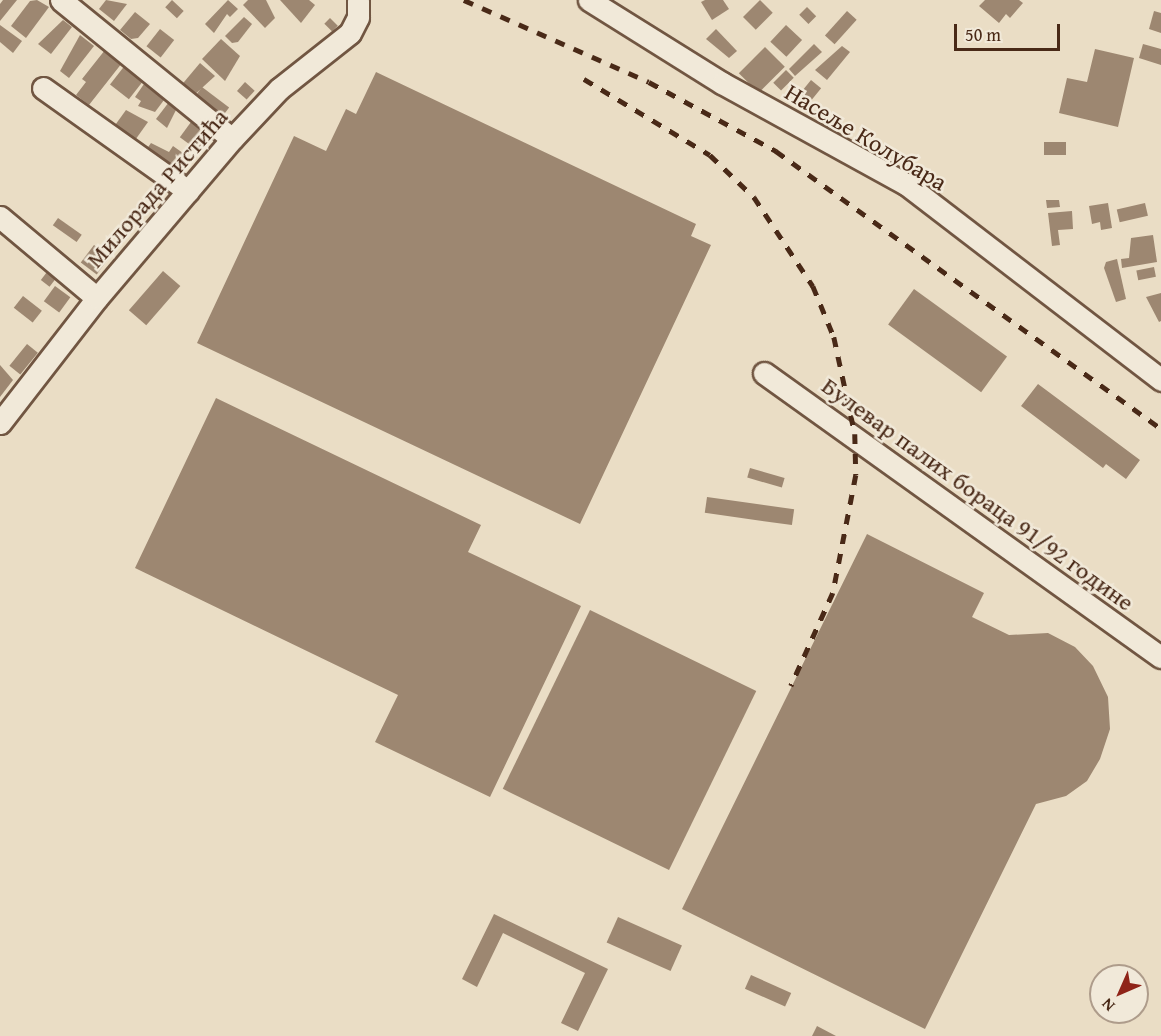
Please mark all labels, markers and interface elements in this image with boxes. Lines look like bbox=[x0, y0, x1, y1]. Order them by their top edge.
scale bar bbox=[957, 12, 1064, 50]
text: 50 m bbox=[965, 21, 1001, 48]
street label: Насеље Колубара bbox=[780, 77, 952, 197]
street label: Милорада Ристића bbox=[80, 103, 234, 273]
street label: Булевар палих бораца 91/92 године bbox=[816, 371, 1140, 617]
north arrow bbox=[1089, 964, 1149, 1024]
text: N bbox=[1095, 993, 1120, 1018]

